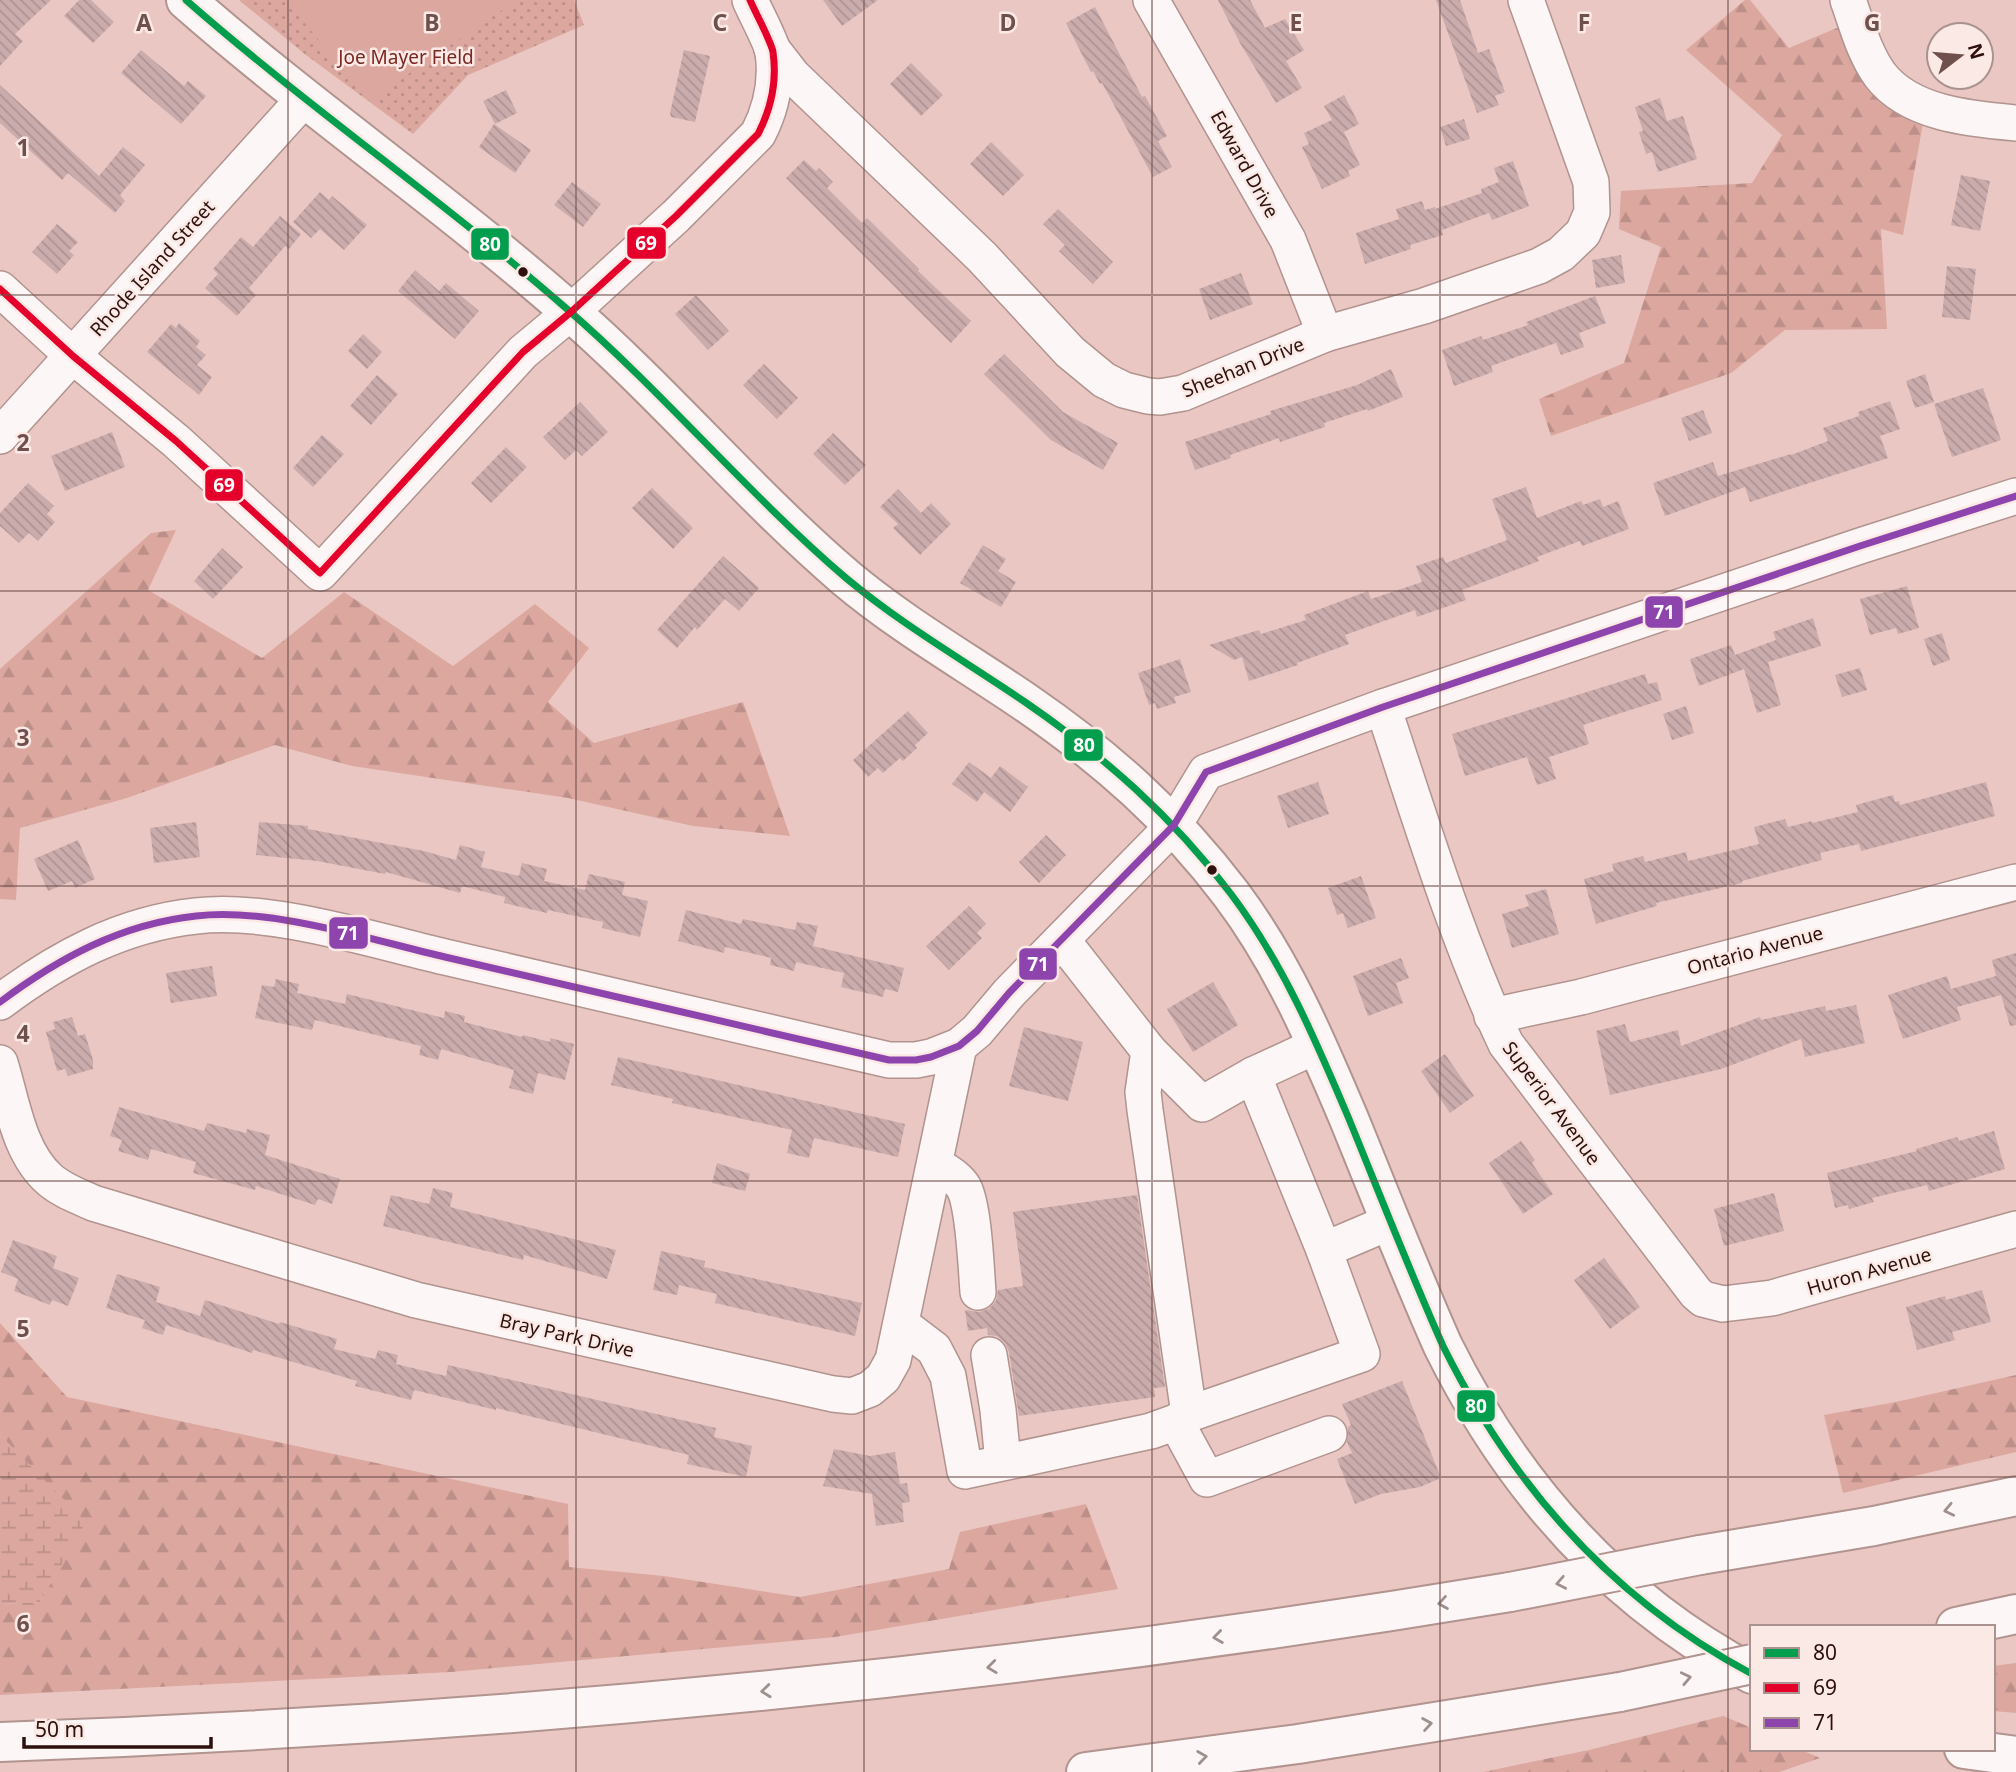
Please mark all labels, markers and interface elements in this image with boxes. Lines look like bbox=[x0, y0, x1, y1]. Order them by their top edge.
text: A bbox=[136, 6, 152, 38]
text: B bbox=[424, 6, 440, 38]
text: C bbox=[713, 6, 728, 38]
text: D bbox=[1000, 6, 1016, 38]
text: E bbox=[1290, 6, 1302, 38]
text: F bbox=[1578, 6, 1590, 38]
text: G bbox=[1864, 6, 1880, 38]
north arrow bbox=[1925, 21, 1995, 91]
text: N bbox=[1962, 40, 1991, 62]
park label: Joe Mayer Field bbox=[336, 44, 474, 70]
street label: Edward Drive bbox=[1205, 106, 1285, 222]
text: 1 bbox=[16, 131, 30, 163]
street label: Rhode Island Street bbox=[84, 194, 220, 342]
line badge: 69 bbox=[626, 226, 667, 260]
line badge: 80 bbox=[470, 227, 510, 261]
text: 69 bbox=[635, 230, 657, 256]
text: 80 bbox=[479, 231, 501, 257]
unlabelled marker bbox=[516, 265, 530, 279]
street label: Sheehan Drive bbox=[1178, 331, 1308, 403]
text: 2 bbox=[16, 426, 30, 458]
line badge: 69 bbox=[204, 468, 244, 502]
text: 69 bbox=[213, 472, 235, 498]
line badge: 71 bbox=[1644, 595, 1684, 629]
text: 71 bbox=[1653, 599, 1675, 625]
text: 3 bbox=[16, 721, 30, 753]
line badge: 80 bbox=[1063, 728, 1104, 762]
text: 80 bbox=[1073, 732, 1095, 758]
unlabelled marker bbox=[1205, 863, 1219, 877]
line badge: 71 bbox=[328, 916, 369, 950]
street label: Ontario Avenue bbox=[1684, 919, 1826, 981]
text: 71 bbox=[337, 920, 359, 946]
line badge: 71 bbox=[1018, 947, 1058, 981]
text: 71 bbox=[1027, 951, 1049, 977]
text: 4 bbox=[16, 1017, 30, 1049]
street label: Superior Avenue bbox=[1497, 1036, 1607, 1170]
street label: Huron Avenue bbox=[1804, 1241, 1934, 1301]
street label: Bray Park Drive bbox=[497, 1307, 637, 1363]
text: 5 bbox=[16, 1312, 30, 1344]
line badge: 80 bbox=[1456, 1389, 1496, 1423]
text: 80 bbox=[1465, 1393, 1487, 1419]
one-way arrow bbox=[1943, 1501, 1955, 1516]
one-way arrow bbox=[1555, 1575, 1567, 1590]
one-way arrow bbox=[1437, 1595, 1449, 1610]
text: 6 bbox=[16, 1607, 30, 1639]
legend bbox=[1750, 1625, 1995, 1751]
one-way arrow bbox=[1212, 1629, 1224, 1644]
text: 80 bbox=[1813, 1638, 1837, 1666]
one-way arrow bbox=[986, 1659, 998, 1674]
one-way arrow bbox=[1680, 1671, 1692, 1686]
text: 69 bbox=[1813, 1673, 1837, 1701]
one-way arrow bbox=[760, 1684, 772, 1699]
scale bar bbox=[24, 1706, 212, 1750]
text: 71 bbox=[1813, 1708, 1837, 1736]
text: 50 m bbox=[35, 1715, 84, 1743]
one-way arrow bbox=[1421, 1717, 1433, 1732]
one-way arrow bbox=[1196, 1749, 1208, 1764]

